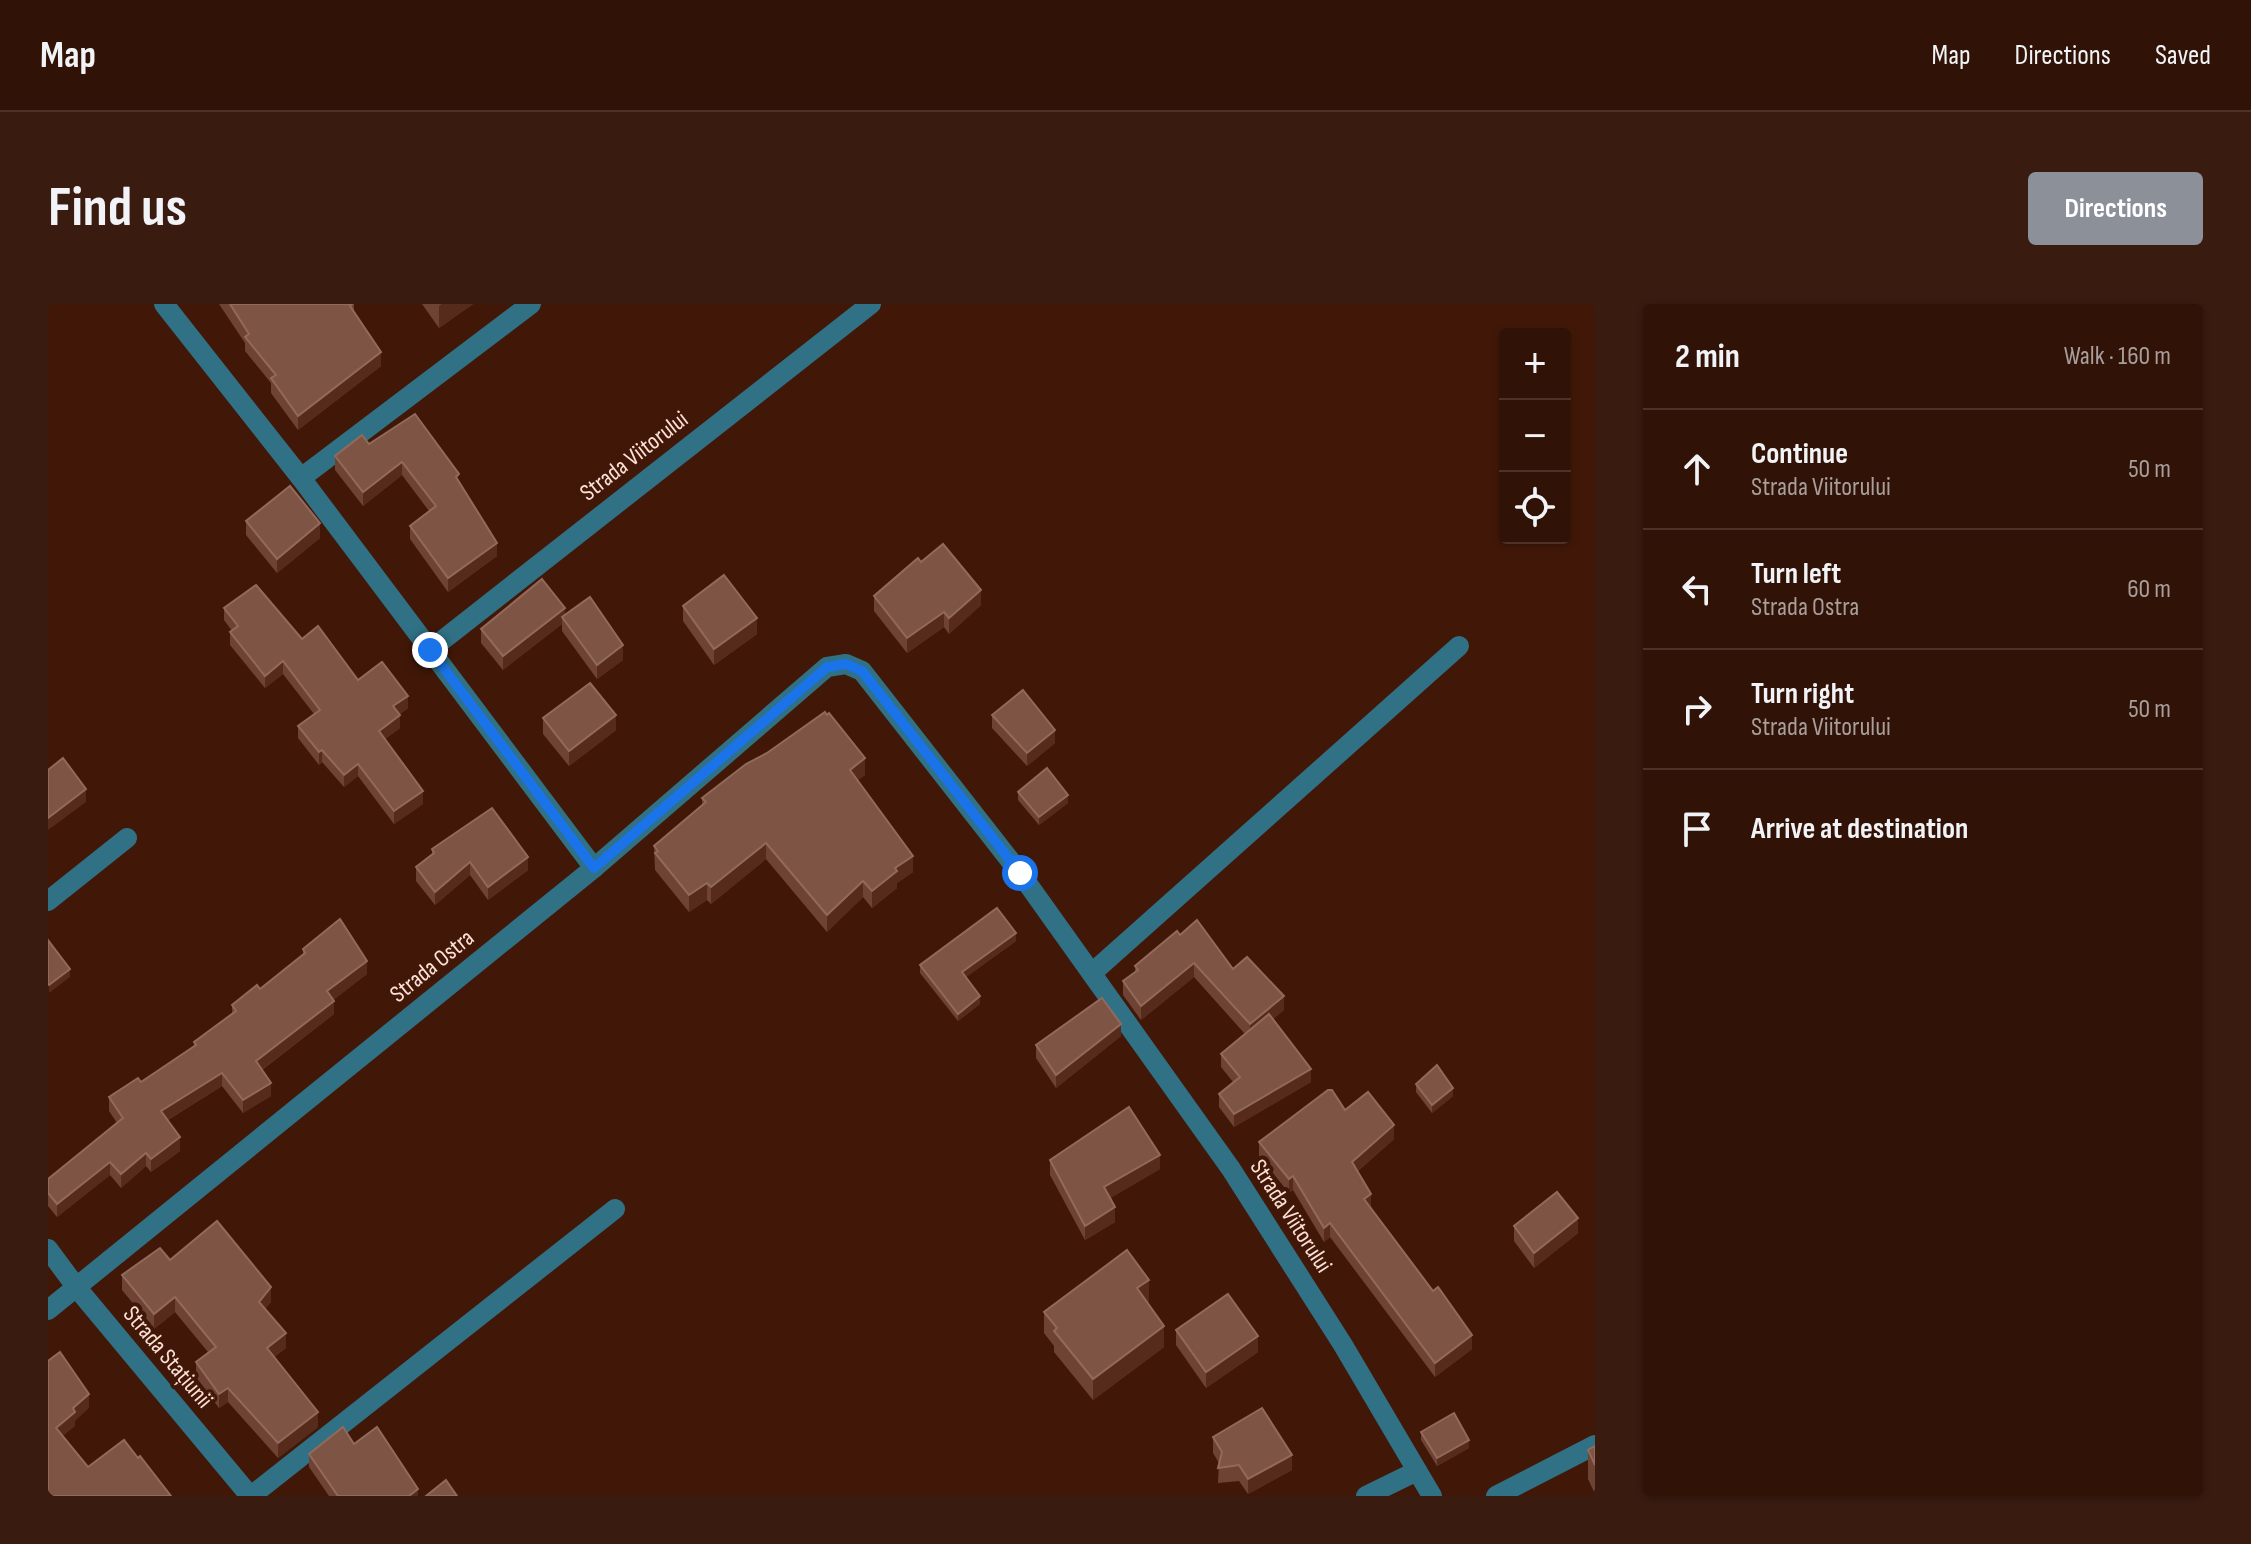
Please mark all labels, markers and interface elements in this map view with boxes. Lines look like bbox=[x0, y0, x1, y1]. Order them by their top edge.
text: Map bbox=[40, 33, 96, 78]
text: Map bbox=[1932, 39, 1971, 72]
text: Directions bbox=[2015, 39, 2111, 72]
text: Saved bbox=[2155, 39, 2211, 72]
button: Directions bbox=[2028, 172, 2203, 245]
text: Find us bbox=[48, 175, 187, 242]
map controls bbox=[1499, 328, 1571, 544]
button: + bbox=[1499, 328, 1571, 400]
text: 2 min bbox=[1675, 336, 1740, 377]
text: Walk · 160 m bbox=[2064, 341, 2171, 372]
button: − bbox=[1499, 400, 1571, 472]
street label: Strada Viitorului bbox=[574, 405, 694, 507]
text: Continue bbox=[1751, 436, 1848, 472]
icon: ahead bbox=[1675, 447, 1719, 491]
text: 50 m bbox=[2128, 454, 2171, 485]
button: locate bbox=[1499, 472, 1571, 544]
text: Strada Viitorului bbox=[1751, 472, 1891, 503]
text: Turn left bbox=[1751, 556, 1841, 592]
icon: left bbox=[1675, 567, 1719, 611]
text: 60 m bbox=[2127, 574, 2171, 605]
text: Strada Ostra bbox=[1751, 592, 1859, 623]
route end bbox=[412, 632, 448, 668]
text: Turn right bbox=[1751, 676, 1854, 712]
icon: right bbox=[1675, 687, 1719, 731]
text: 50 m bbox=[2128, 694, 2171, 725]
text: Strada Viitorului bbox=[1751, 712, 1891, 743]
icon: arrive bbox=[1675, 807, 1719, 851]
text: Arrive at destination bbox=[1751, 811, 1968, 847]
route start bbox=[1002, 855, 1038, 891]
street label: Strada Ostra bbox=[384, 923, 480, 1009]
street label: Strada Viitorului bbox=[1244, 1154, 1338, 1278]
street label: Strada Stațiunii bbox=[117, 1300, 219, 1414]

